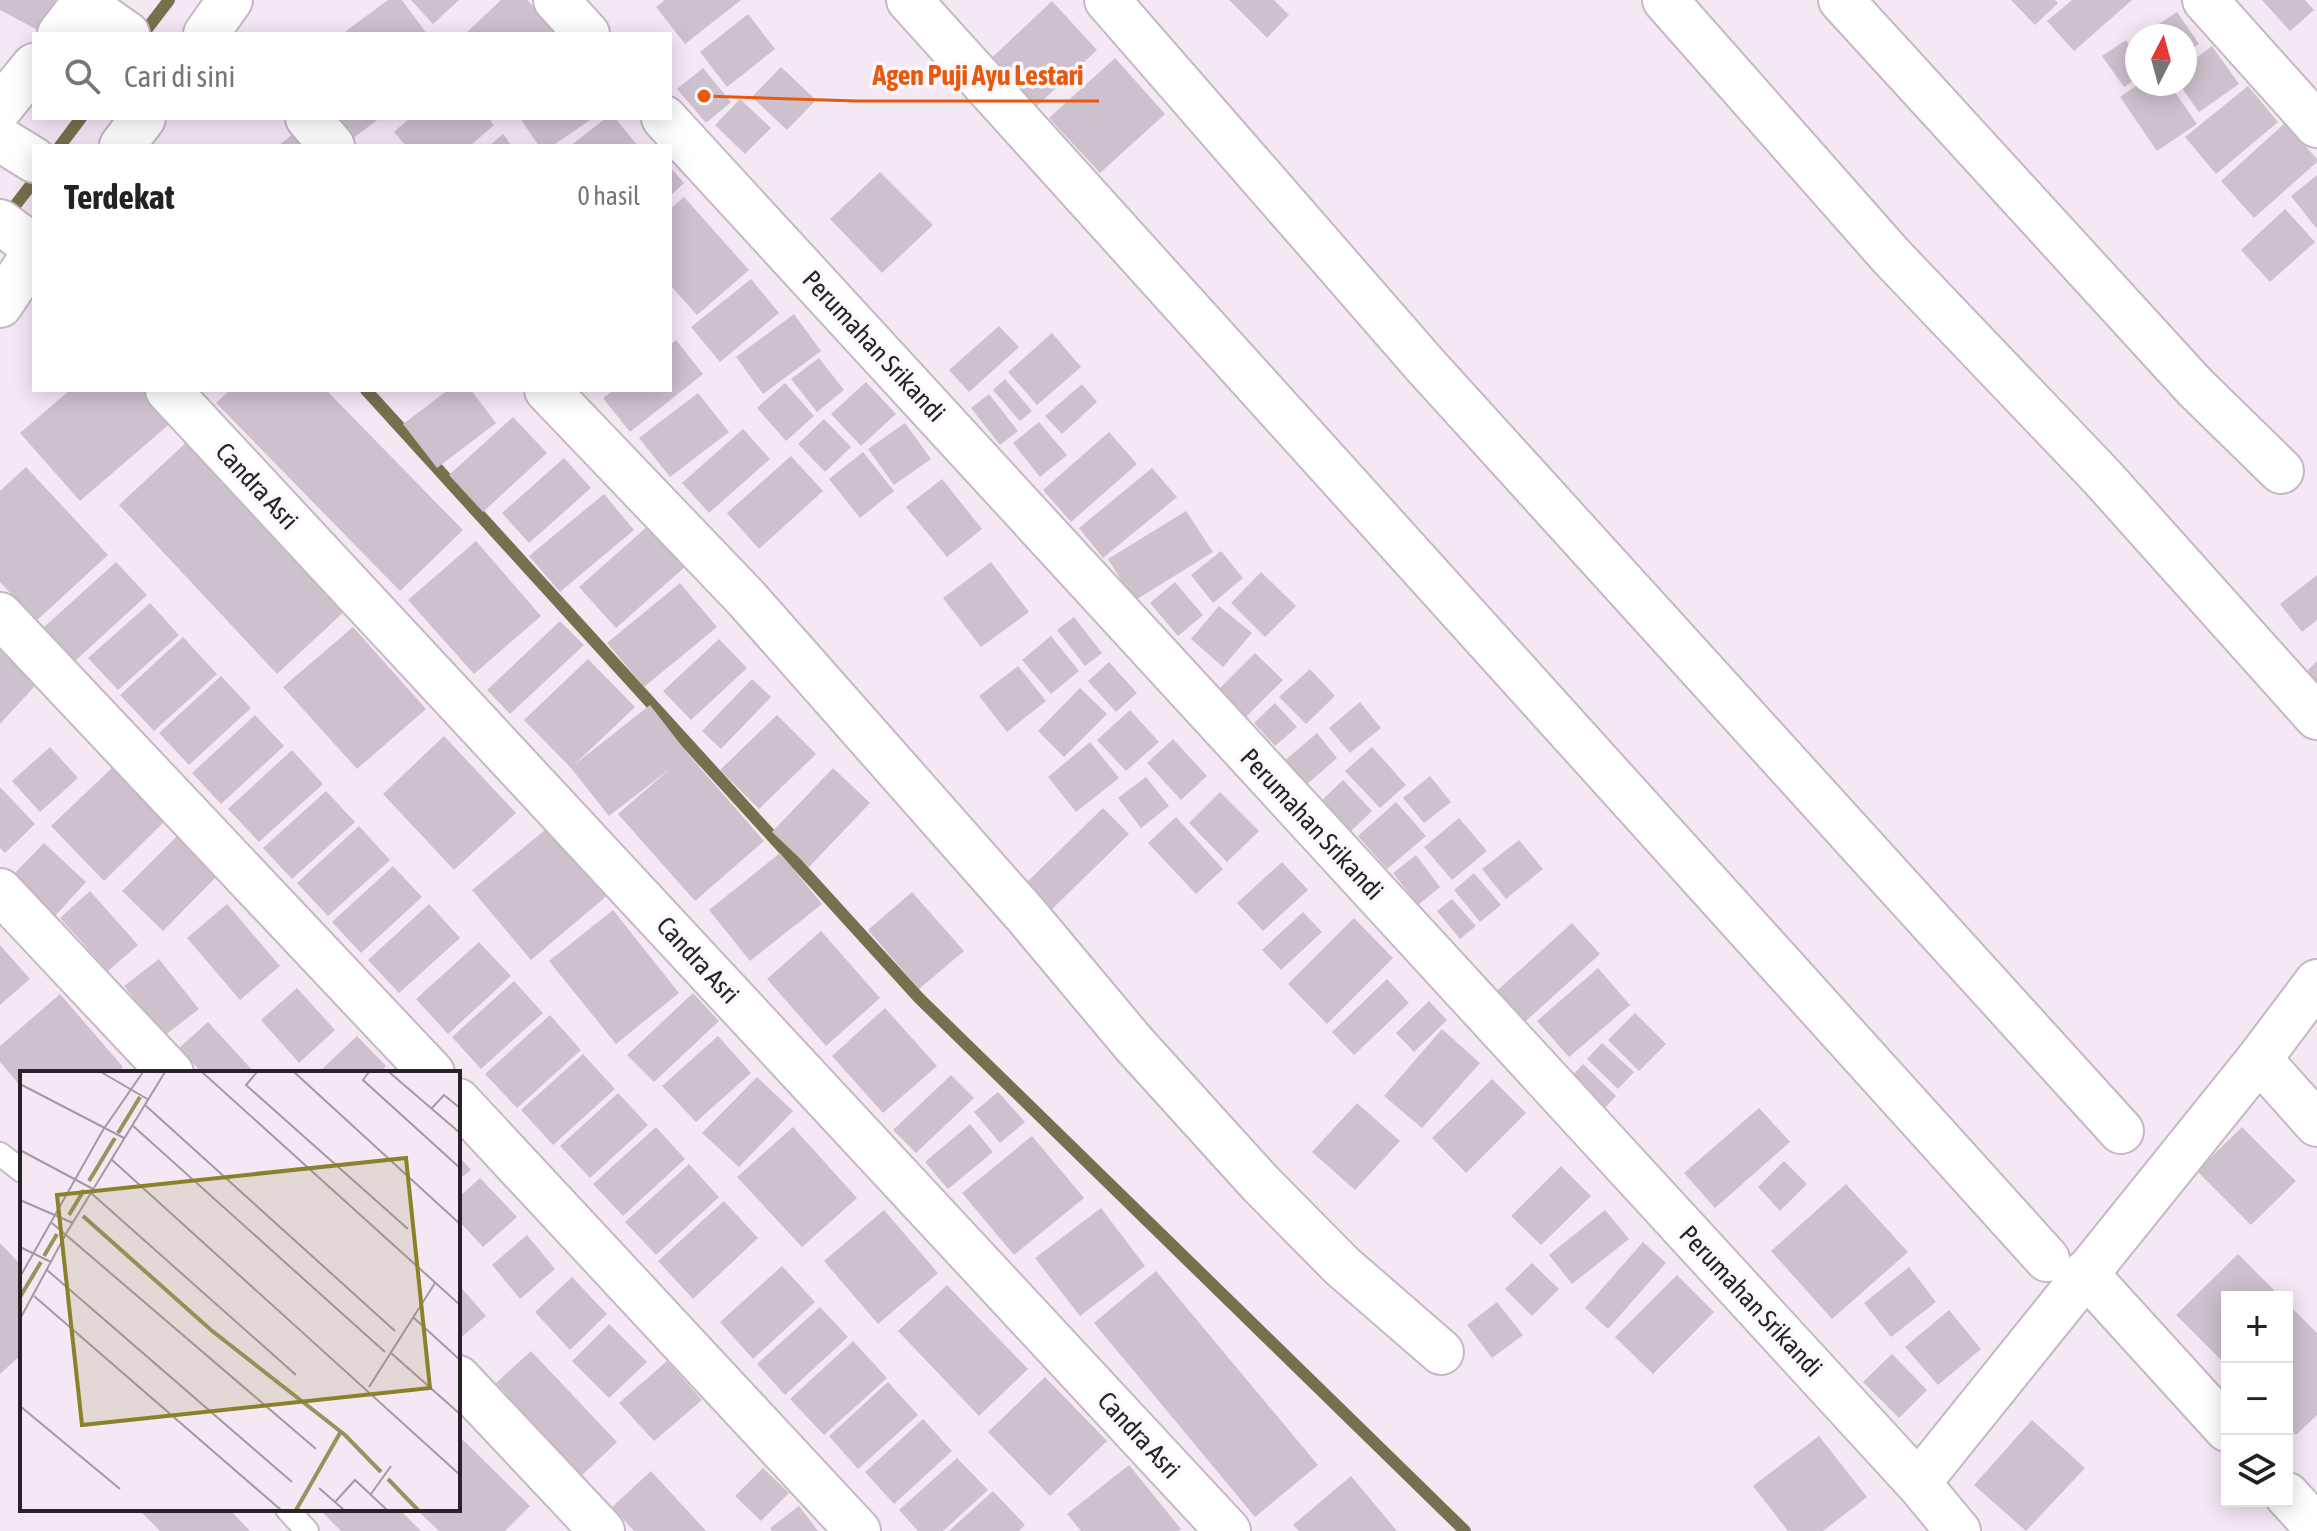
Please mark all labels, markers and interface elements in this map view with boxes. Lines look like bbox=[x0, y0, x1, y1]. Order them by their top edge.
north arrow bbox=[2125, 24, 2197, 96]
search box bbox=[32, 32, 672, 120]
callout: Agen Puji Ayu Lestari bbox=[856, 49, 1099, 101]
icon: search bbox=[60, 54, 104, 98]
text: Cari di sini bbox=[124, 59, 235, 93]
text: Agen Puji Ayu Lestari bbox=[871, 59, 1084, 91]
text: Terdekat bbox=[64, 177, 174, 216]
text: 0 hasil bbox=[577, 181, 640, 211]
street label: Perumahan Srikandi bbox=[796, 264, 952, 428]
street label: Candra Asri bbox=[210, 437, 304, 535]
street label: Perumahan Srikandi bbox=[1234, 742, 1390, 906]
street label: Candra Asri bbox=[651, 911, 745, 1009]
inset map bbox=[20, 1071, 460, 1511]
street label: Perumahan Srikandi bbox=[1673, 1219, 1829, 1383]
map controls bbox=[2221, 1291, 2293, 1507]
button: + bbox=[2221, 1291, 2293, 1363]
button: − bbox=[2221, 1363, 2293, 1435]
street label: Candra Asri bbox=[1092, 1386, 1186, 1484]
button: layers bbox=[2221, 1435, 2293, 1507]

